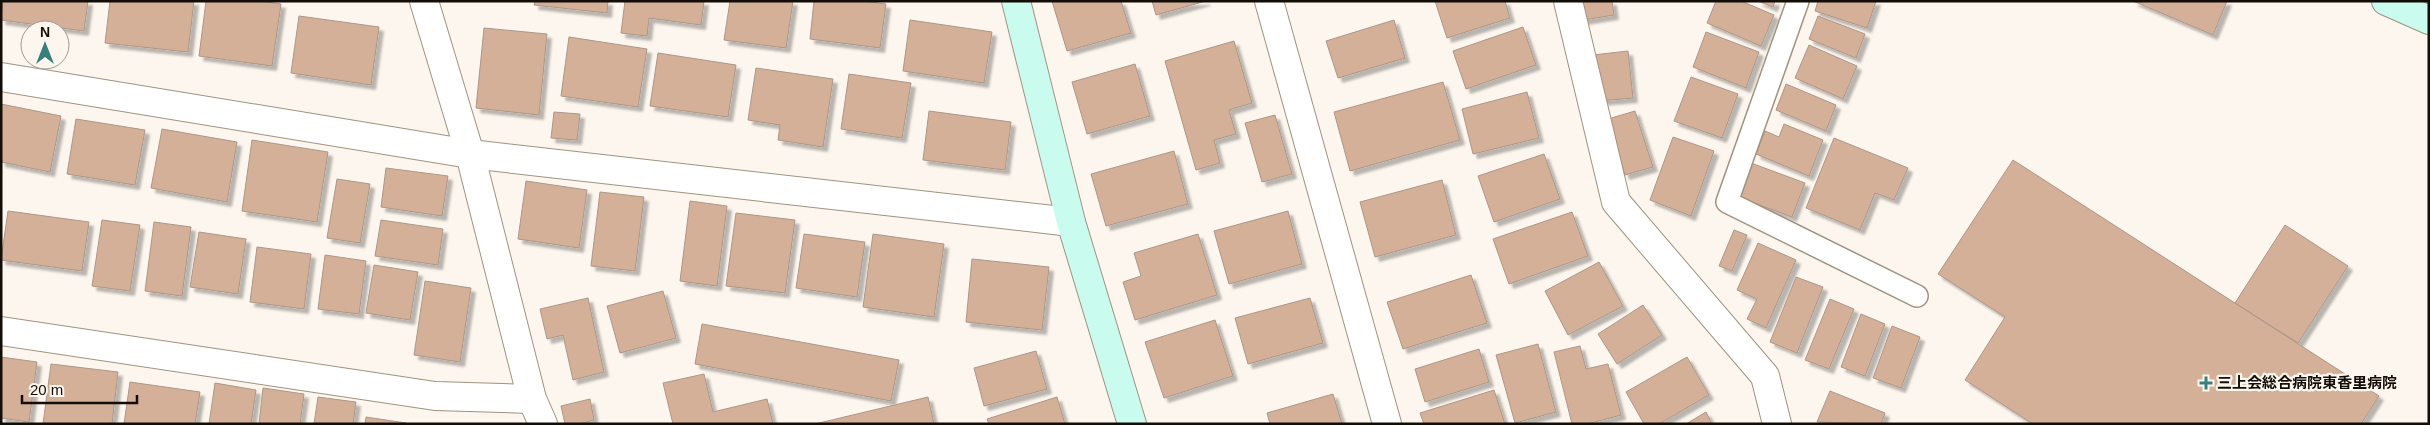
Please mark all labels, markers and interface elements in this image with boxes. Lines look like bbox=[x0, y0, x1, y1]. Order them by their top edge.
north arrow bbox=[20, 20, 70, 70]
text: N bbox=[40, 24, 50, 40]
scale bar bbox=[22, 372, 138, 404]
place label: 三上会総合病院東香里病院 bbox=[2217, 374, 2397, 391]
marker: 三上会総合病院東香里病院 bbox=[2199, 376, 2213, 390]
text: 20 m bbox=[30, 381, 63, 398]

